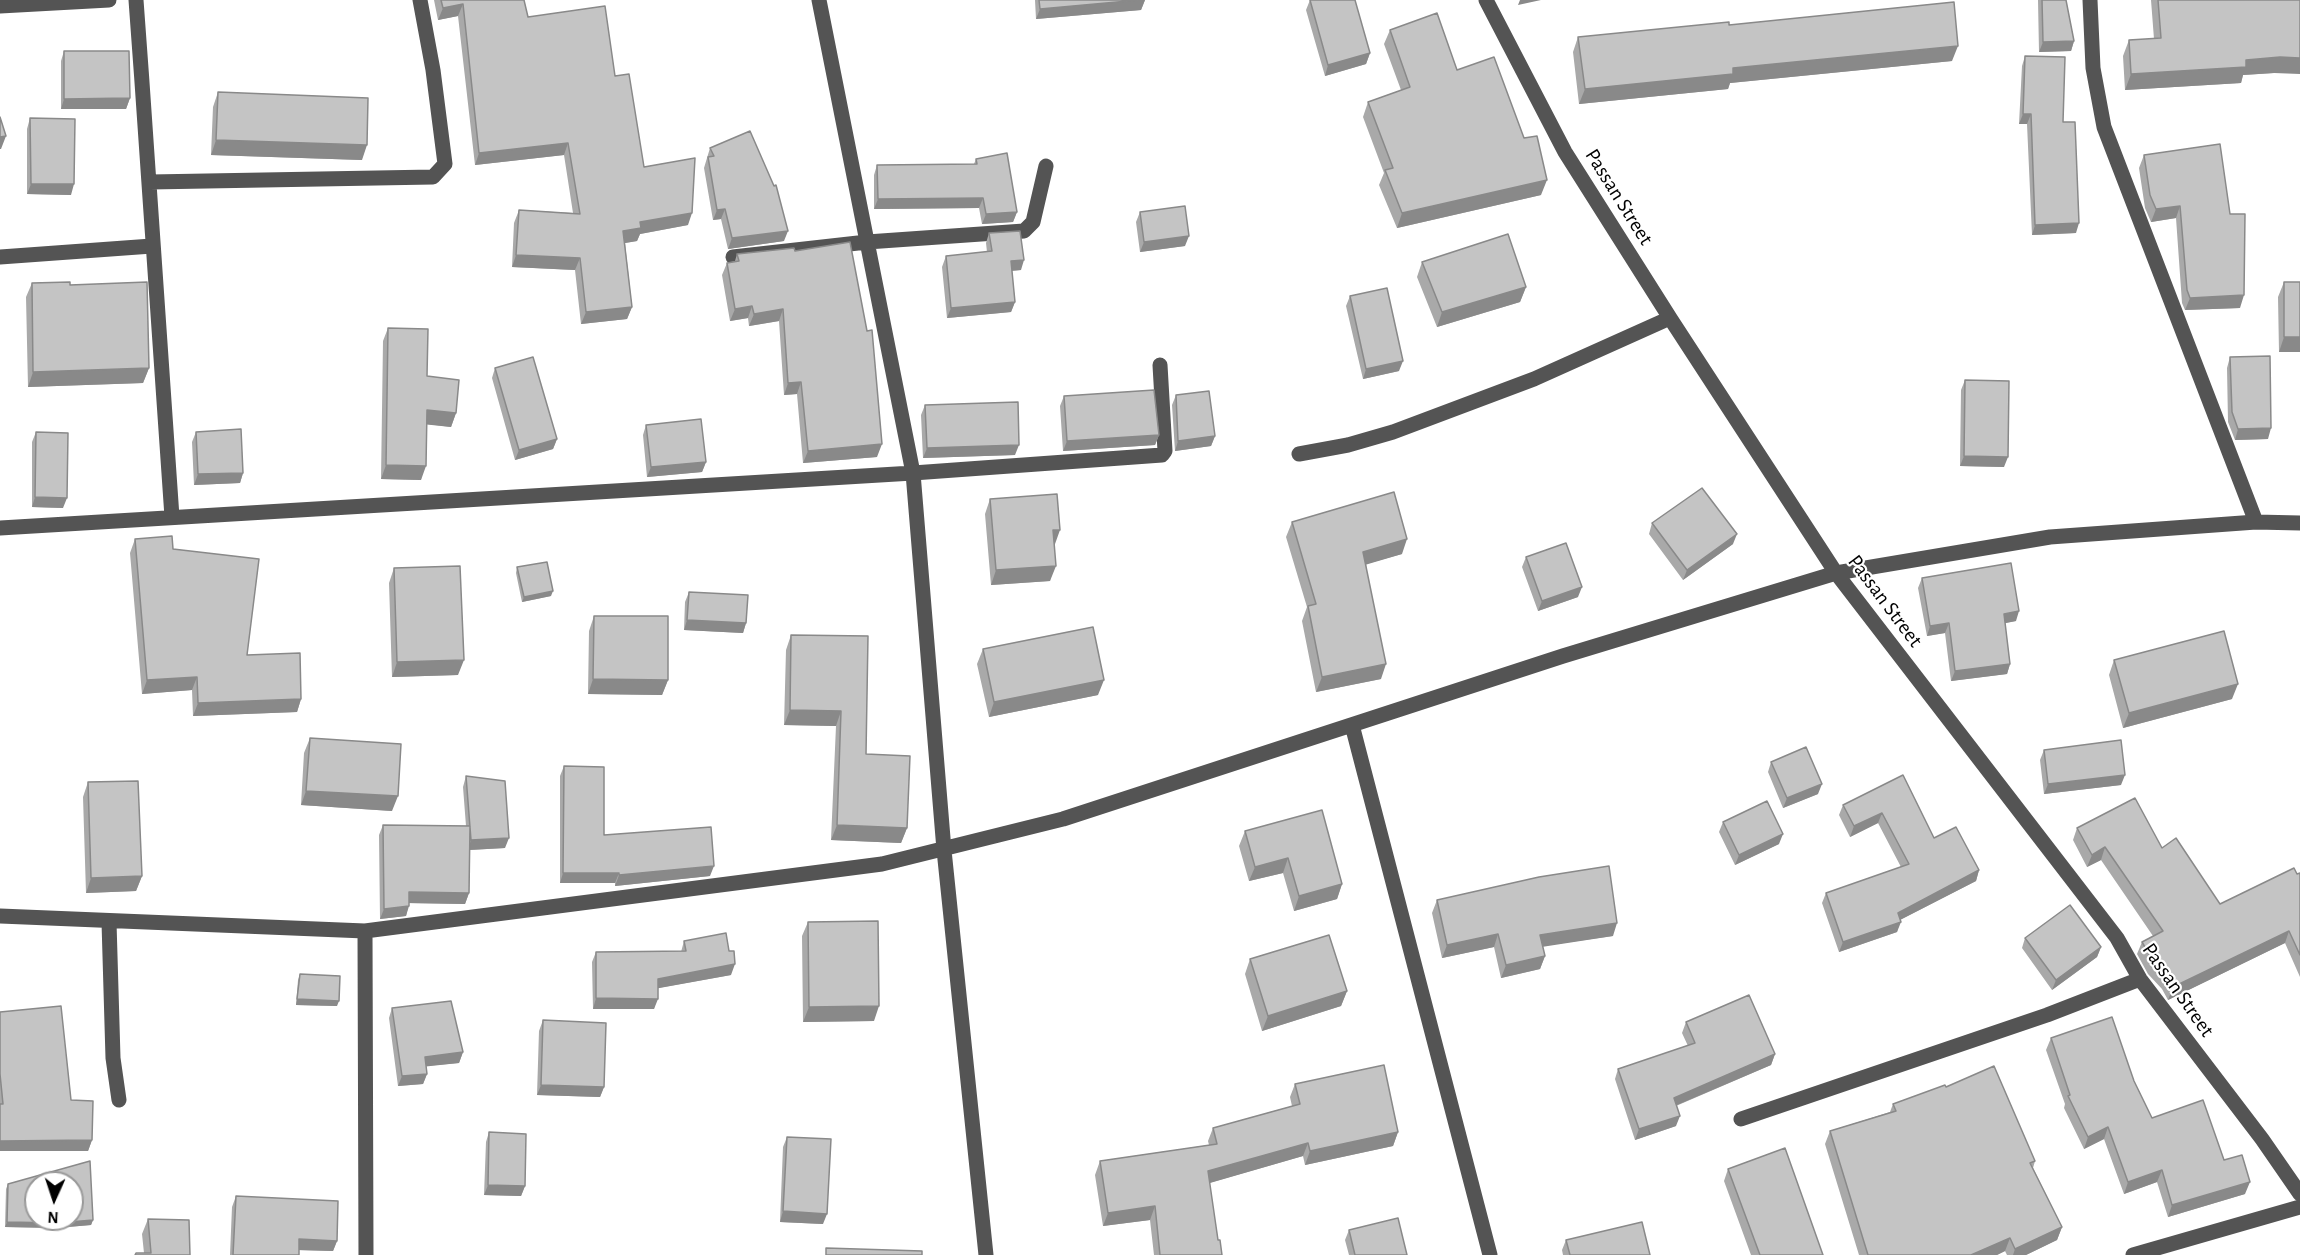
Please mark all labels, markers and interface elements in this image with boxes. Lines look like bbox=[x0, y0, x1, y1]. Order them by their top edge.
street label: Passan Street bbox=[1579, 144, 1659, 250]
street label: Passan Street bbox=[1842, 550, 1928, 652]
street label: Passan Street bbox=[2136, 938, 2220, 1042]
north arrow bbox=[24, 1171, 84, 1231]
text: N bbox=[47, 1209, 59, 1225]

